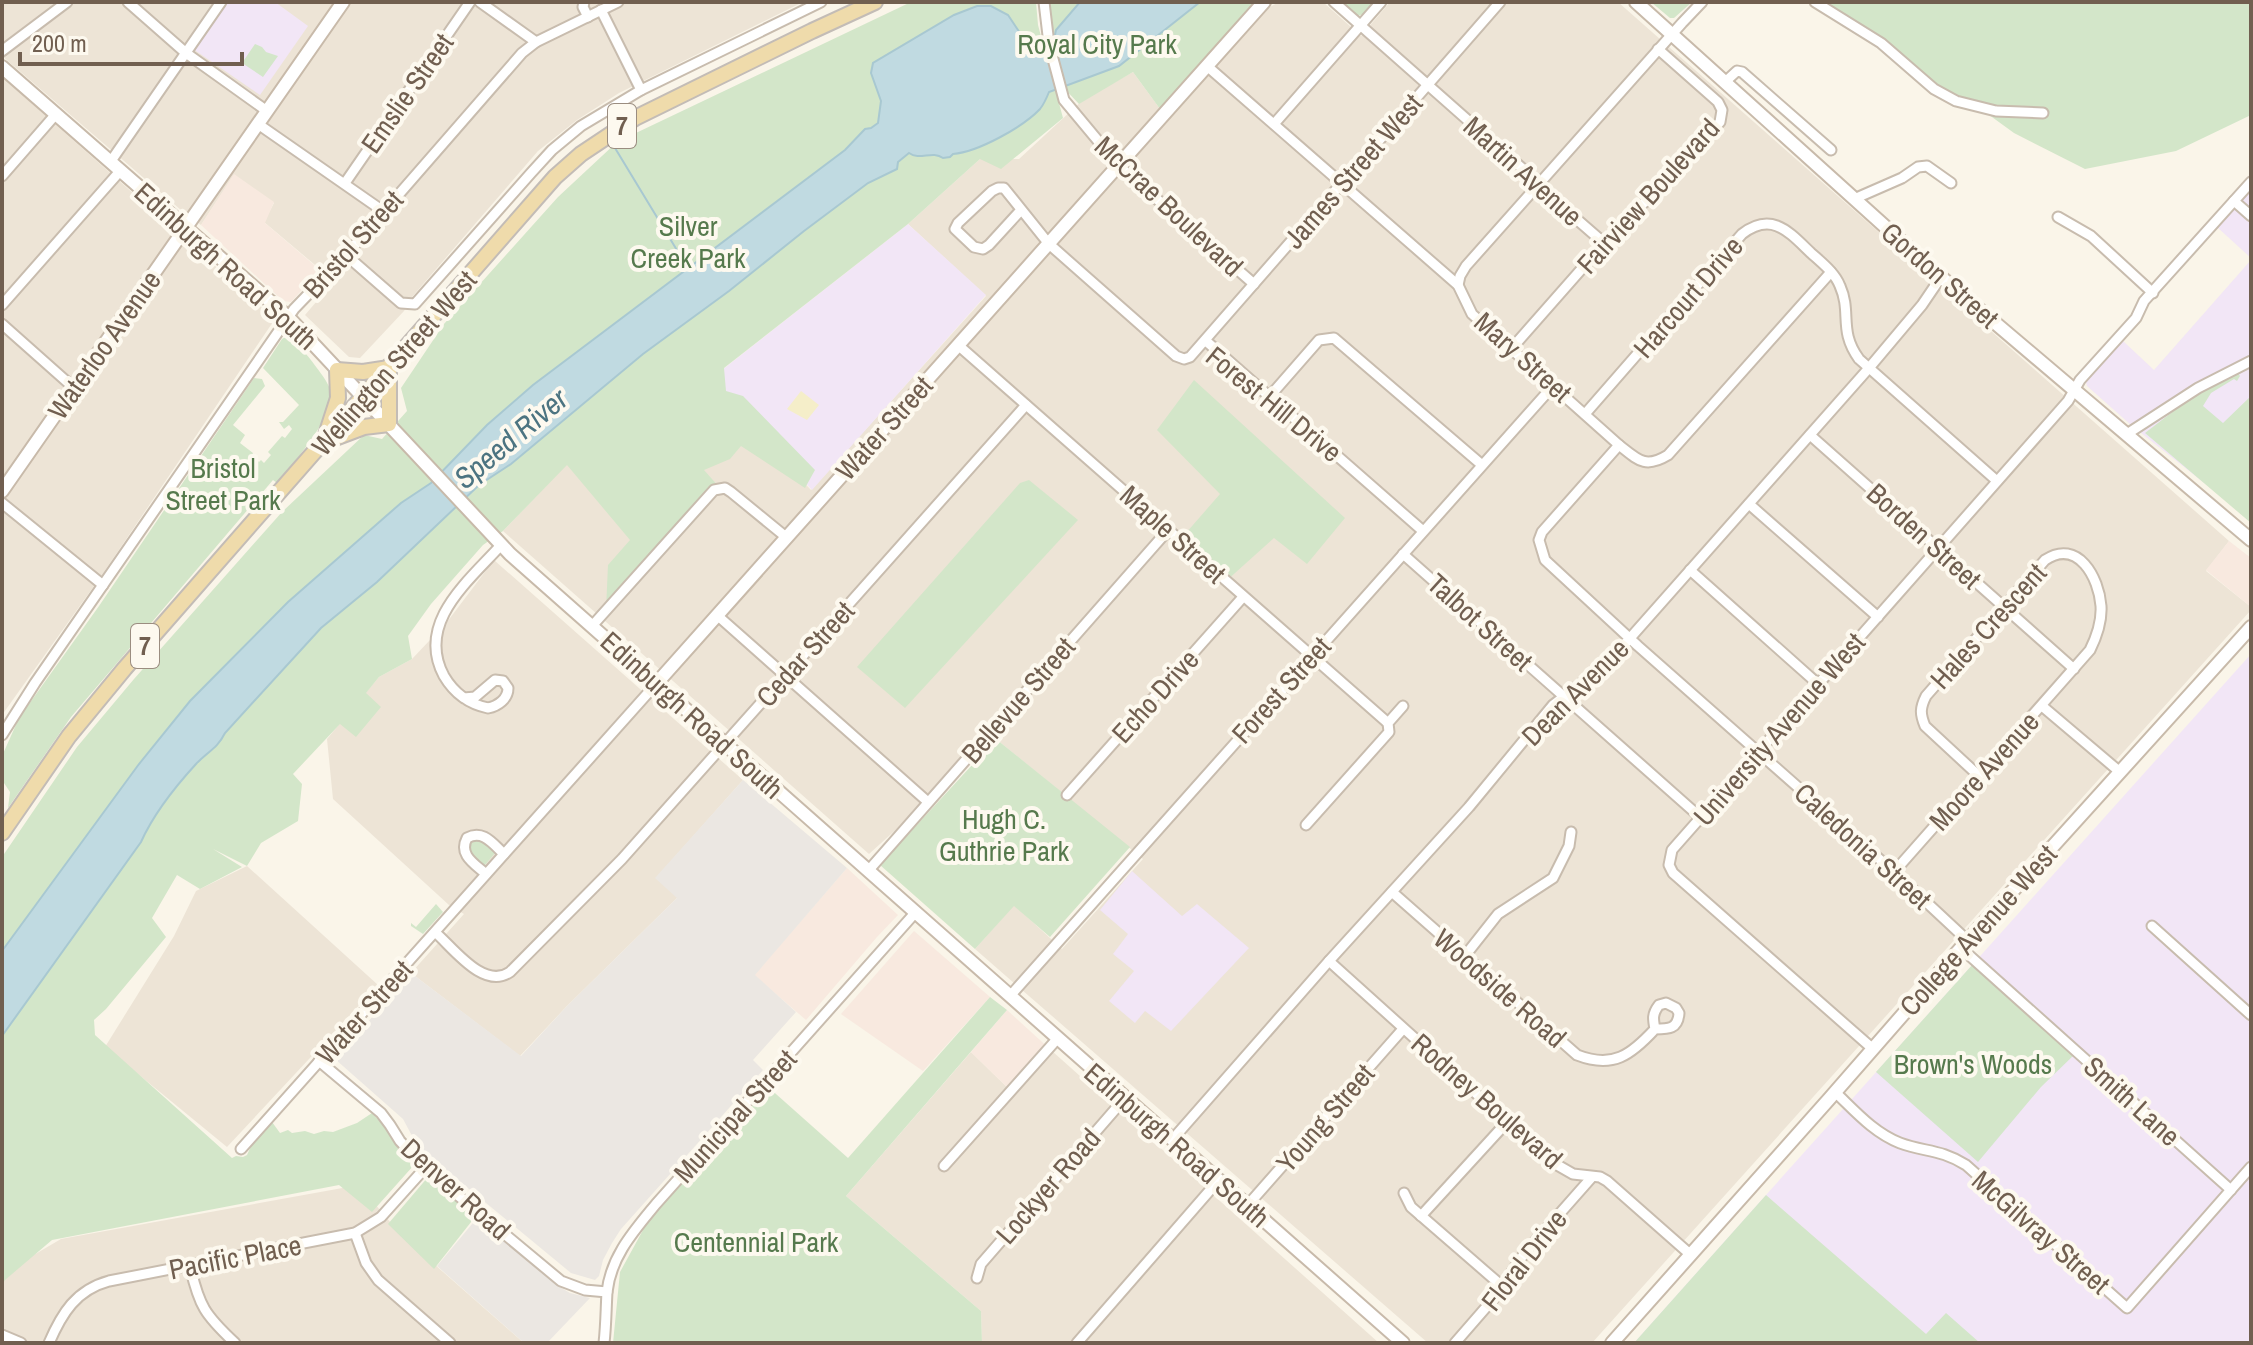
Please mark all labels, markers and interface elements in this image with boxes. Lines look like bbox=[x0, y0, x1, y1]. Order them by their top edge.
scale bar bbox=[20, 16, 242, 66]
park label: Royal City Park bbox=[1017, 25, 1177, 63]
street label: Emslie Street bbox=[352, 26, 462, 160]
text: 200 m bbox=[32, 27, 87, 59]
street label: James Street West bbox=[1275, 85, 1431, 257]
road number: 7 bbox=[608, 104, 636, 148]
street label: Martin Avenue bbox=[1455, 107, 1591, 235]
street label: Fairview Boulevard bbox=[1568, 110, 1728, 282]
street label: McCrae Boulevard bbox=[1087, 127, 1251, 285]
street label: Edinburgh Road South bbox=[126, 174, 326, 358]
street label: Bristol Street bbox=[294, 182, 412, 306]
park label: Silver Creek Park bbox=[631, 207, 746, 277]
street label: Gordon Street bbox=[1873, 213, 2007, 337]
street label: Harcourt Drive bbox=[1625, 228, 1751, 366]
street label: Wellington Street West bbox=[303, 262, 485, 464]
street label: Waterloo Avenue bbox=[39, 263, 169, 427]
street label: Mary Street bbox=[1466, 303, 1580, 411]
street label: Forest Hill Drive bbox=[1198, 337, 1350, 471]
street label: Water Street bbox=[827, 368, 941, 488]
water label: Speed River bbox=[445, 378, 576, 498]
park label: Bristol Street Park bbox=[166, 449, 281, 519]
street label: Borden Street bbox=[1859, 474, 1989, 598]
street label: Maple Street bbox=[1112, 476, 1234, 592]
street label: Hales Crescent bbox=[1921, 555, 2055, 697]
street label: Talbot Street bbox=[1419, 565, 1541, 679]
street label: Cedar Street bbox=[747, 593, 863, 715]
street label: Edinburgh Road South bbox=[592, 623, 792, 807]
road number: 7 bbox=[131, 624, 159, 668]
street label: University Avenue West bbox=[1685, 624, 1873, 834]
street label: Forest Street bbox=[1223, 628, 1339, 752]
street label: Bellevue Street bbox=[953, 629, 1083, 771]
street label: Dean Avenue bbox=[1513, 630, 1637, 754]
street label: Echo Drive bbox=[1103, 641, 1207, 751]
street label: Moore Avenue bbox=[1920, 703, 2048, 839]
street label: Caledonia Street bbox=[1786, 774, 1940, 918]
park label: Hugh C. Guthrie Park bbox=[939, 800, 1070, 870]
street label: College Avenue West bbox=[1891, 836, 2065, 1024]
street label: Woodside Road bbox=[1426, 920, 1574, 1056]
street label: Water Street bbox=[307, 952, 421, 1072]
street label: Rodney Boulevard bbox=[1403, 1025, 1571, 1177]
street label: Municipal Street bbox=[665, 1041, 805, 1191]
park label: Brown's Woods bbox=[1894, 1045, 2052, 1083]
street label: Smith Lane bbox=[2076, 1048, 2188, 1154]
street label: Edinburgh Road South bbox=[1076, 1054, 1278, 1236]
street label: Young Street bbox=[1267, 1056, 1383, 1180]
street label: Lockyer Road bbox=[987, 1120, 1109, 1252]
street label: Denver Road bbox=[393, 1130, 519, 1248]
street label: McGilvray Street bbox=[1964, 1162, 2118, 1302]
street label: Floral Drive bbox=[1473, 1202, 1575, 1318]
park label: Centennial Park bbox=[674, 1223, 839, 1261]
street label: Pacific Place bbox=[166, 1226, 304, 1288]

